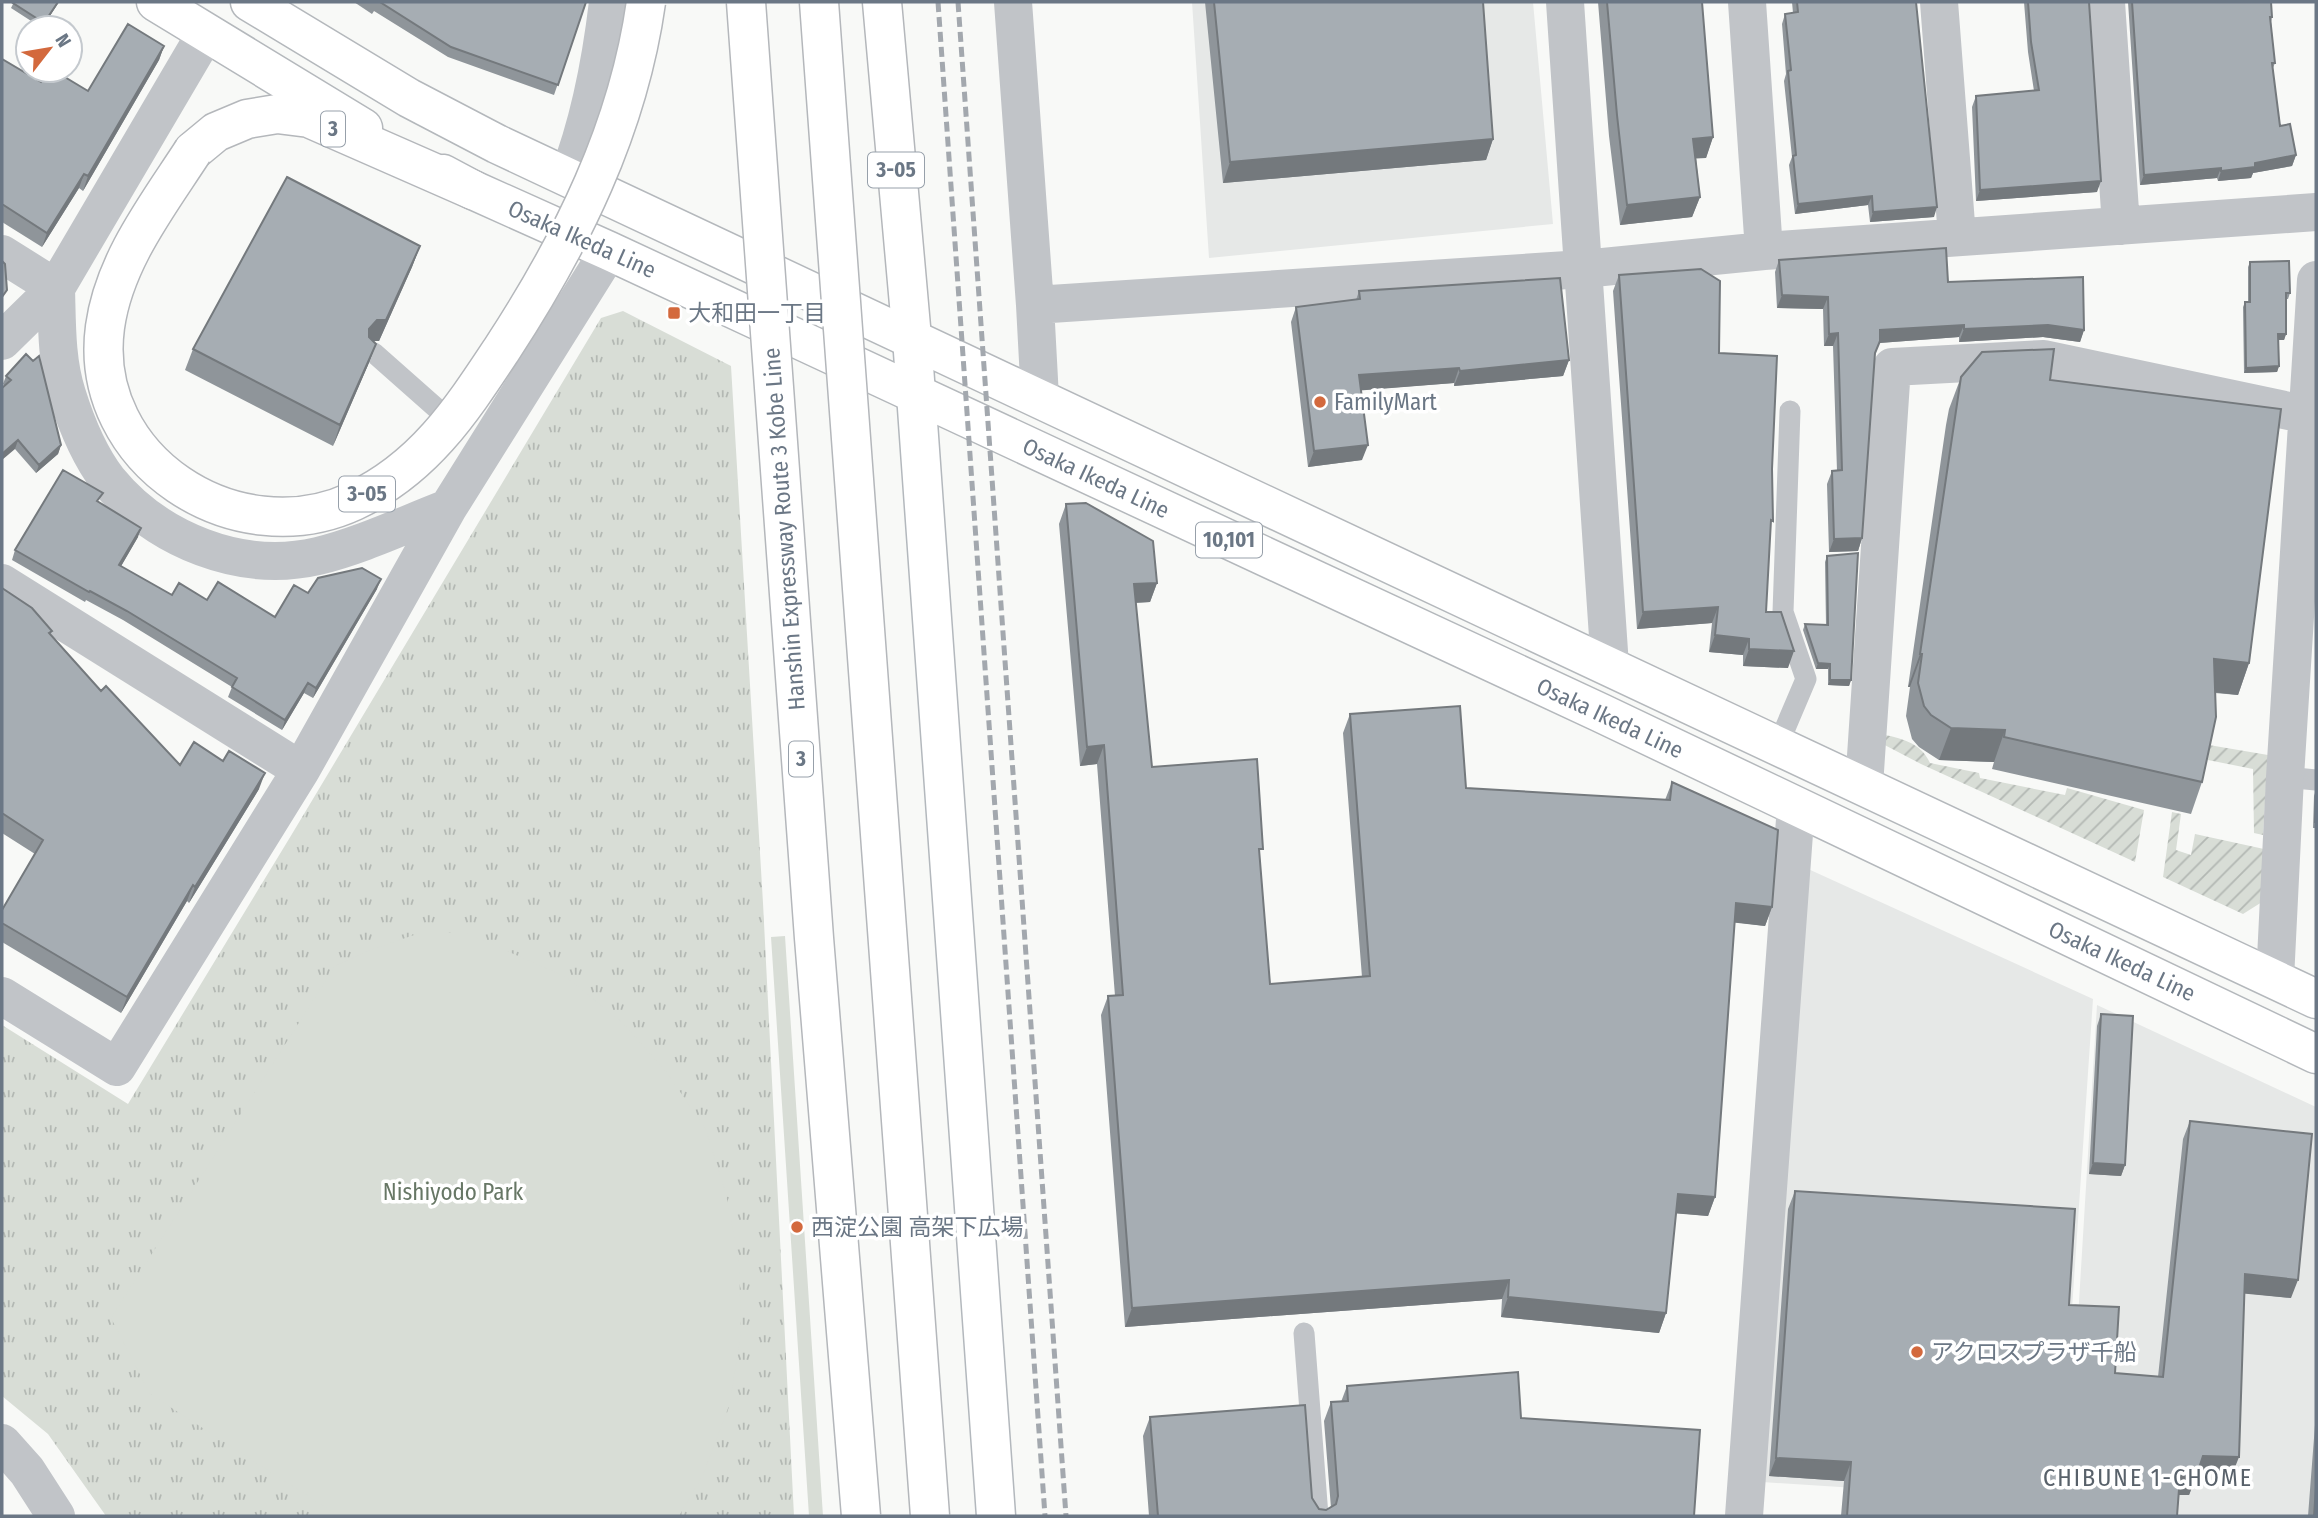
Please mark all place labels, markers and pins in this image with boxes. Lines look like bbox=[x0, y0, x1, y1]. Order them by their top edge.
place label: 大和田一丁目 bbox=[688, 299, 826, 327]
marker: 大和田一丁目 bbox=[666, 305, 682, 321]
place label: FamilyMart bbox=[1334, 388, 1437, 416]
marker: FamilyMart bbox=[1312, 394, 1328, 410]
place label: 西淀公園 高架下広場 bbox=[811, 1213, 1023, 1241]
marker: 西淀公園 高架下広場 bbox=[789, 1219, 805, 1235]
place label: アクロスプラザ千船 bbox=[1931, 1338, 2137, 1366]
marker: アクロスプラザ千船 bbox=[1909, 1344, 1925, 1360]

